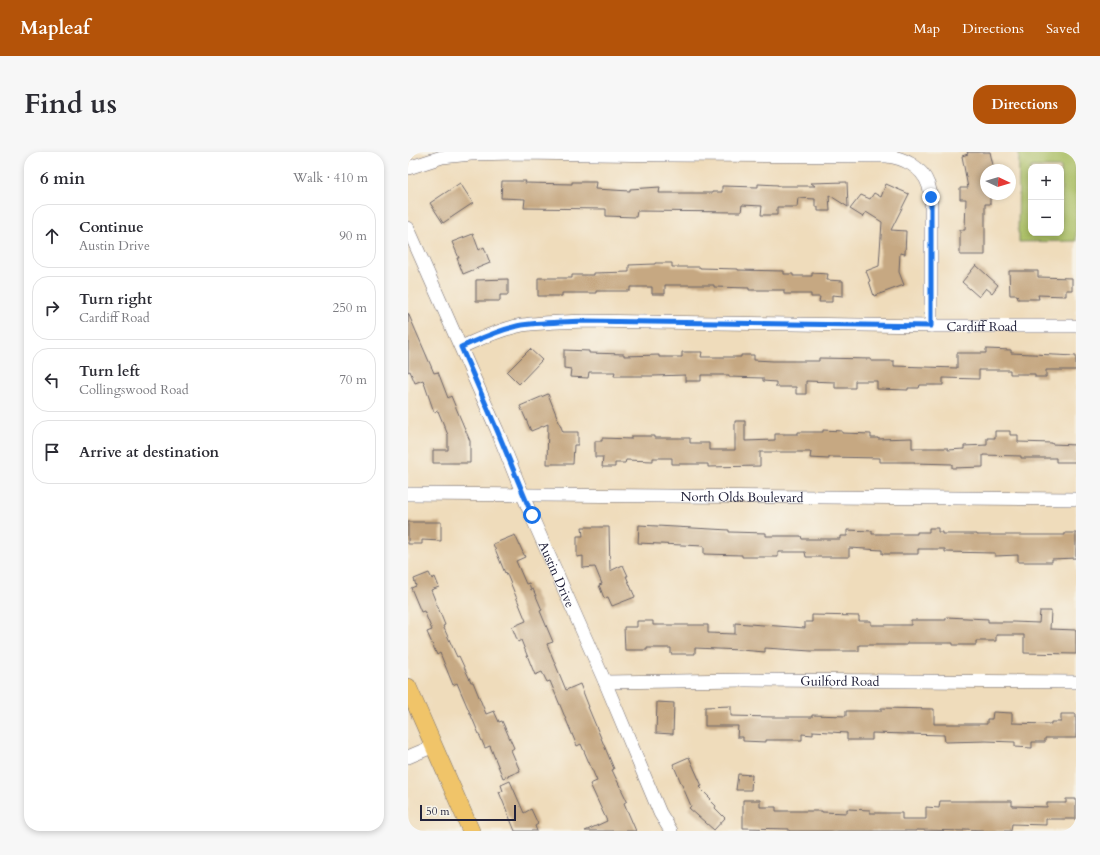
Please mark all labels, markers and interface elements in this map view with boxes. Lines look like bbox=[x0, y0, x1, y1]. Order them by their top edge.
text: Mapleaf bbox=[20, 15, 90, 41]
text: Map bbox=[914, 19, 940, 38]
text: Directions bbox=[962, 19, 1024, 38]
text: Saved bbox=[1046, 19, 1080, 38]
text: Find us bbox=[24, 85, 117, 123]
button: Directions bbox=[973, 85, 1076, 124]
north arrow bbox=[980, 164, 1016, 200]
map controls bbox=[1028, 164, 1064, 236]
button: + bbox=[1028, 164, 1064, 200]
text: 6 min bbox=[40, 167, 85, 190]
text: Walk · 410 m bbox=[293, 169, 368, 187]
route end bbox=[922, 188, 940, 206]
button: − bbox=[1028, 200, 1064, 236]
text: Continue bbox=[79, 217, 144, 237]
icon: ahead bbox=[41, 225, 63, 247]
text: 90 m bbox=[339, 227, 367, 245]
text: Austin Drive bbox=[79, 237, 150, 255]
text: Turn right bbox=[79, 289, 152, 309]
icon: right bbox=[41, 297, 63, 319]
text: 250 m bbox=[333, 299, 367, 317]
text: Cardiff Road bbox=[79, 309, 150, 327]
street label: Cardiff Road bbox=[946, 318, 1017, 336]
text: Turn left bbox=[79, 361, 140, 381]
icon: left bbox=[41, 369, 63, 391]
text: 70 m bbox=[339, 371, 367, 389]
text: Collingswood Road bbox=[79, 381, 189, 399]
icon: arrive bbox=[41, 441, 63, 463]
text: Arrive at destination bbox=[79, 442, 219, 462]
street label: North Olds Boulevard bbox=[680, 488, 804, 507]
route start bbox=[523, 506, 541, 524]
street label: Austin Drive bbox=[534, 539, 579, 611]
street label: Guilford Road bbox=[800, 672, 880, 691]
scale bar bbox=[420, 803, 516, 822]
text: 50 m bbox=[426, 804, 450, 819]

